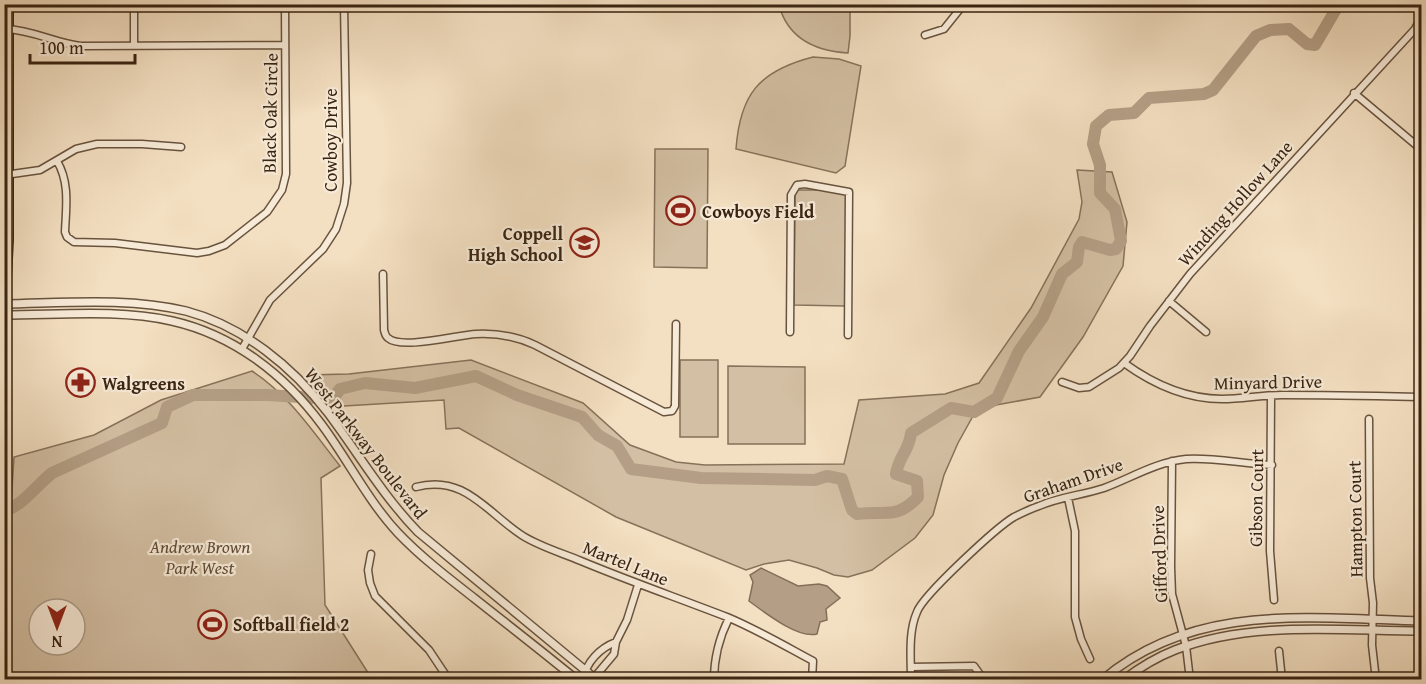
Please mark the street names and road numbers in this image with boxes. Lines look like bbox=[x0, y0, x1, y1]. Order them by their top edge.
street label: Black Oak Circle bbox=[255, 53, 285, 173]
street label: Cowboy Drive bbox=[317, 88, 344, 192]
street label: Winding Hollow Lane bbox=[1171, 134, 1299, 272]
street label: West Parkway Boulevard bbox=[298, 361, 434, 525]
street label: Minyard Drive bbox=[1214, 368, 1322, 396]
street label: Gibson Court bbox=[1242, 448, 1270, 547]
street label: Graham Drive bbox=[1019, 450, 1127, 510]
street label: Hampton Court bbox=[1340, 460, 1370, 578]
street label: Gifford Drive bbox=[1144, 505, 1174, 603]
street label: Martel Lane bbox=[579, 534, 673, 592]

